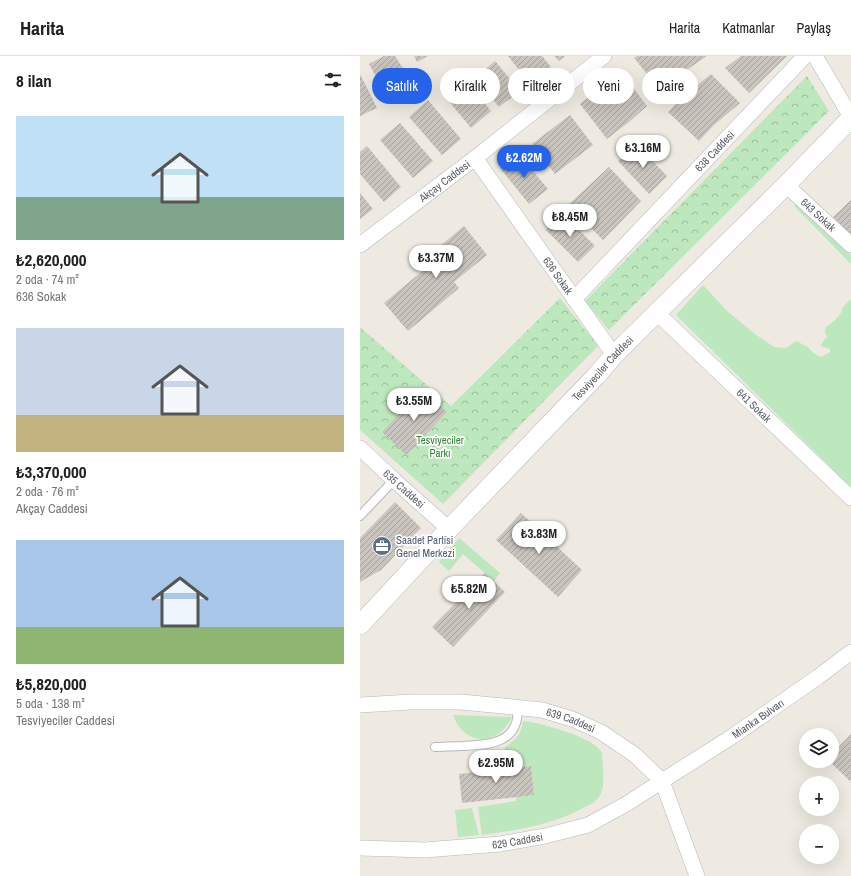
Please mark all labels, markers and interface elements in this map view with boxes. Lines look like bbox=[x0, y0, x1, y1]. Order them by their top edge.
text: Harita bbox=[20, 15, 64, 41]
text: Harita bbox=[669, 19, 700, 37]
text: Katmanlar bbox=[722, 19, 775, 37]
text: Paylaş bbox=[797, 19, 831, 37]
chip: Satılık bbox=[372, 68, 432, 104]
chip: Kiralık bbox=[440, 68, 500, 104]
chip: Filtreler bbox=[508, 68, 575, 104]
chip: Yeni bbox=[583, 68, 634, 104]
chip: Daire bbox=[642, 68, 698, 104]
text: 8 ilan bbox=[16, 69, 52, 92]
icon: filters bbox=[322, 69, 344, 91]
street label: 638 Caddesi bbox=[692, 128, 737, 175]
pin: ₺3.16M bbox=[610, 135, 676, 169]
text: ₺3.16M bbox=[625, 139, 661, 156]
icon: home bbox=[144, 142, 216, 214]
pin: ₺2.62M bbox=[491, 145, 557, 179]
text: ₺2.62M bbox=[506, 149, 542, 166]
street label: Akçay Caddesi bbox=[415, 157, 473, 206]
street label: 643 Sokak bbox=[798, 195, 839, 235]
pin: ₺8.45M bbox=[537, 204, 603, 238]
text: ₺8.45M bbox=[552, 208, 588, 225]
pin: ₺3.37M bbox=[403, 245, 469, 279]
text: ₺2,620,000 bbox=[16, 248, 87, 271]
text: ₺3.37M bbox=[418, 249, 454, 266]
street label: 636 Sokak bbox=[540, 254, 576, 298]
text: 2 oda · 74 m² bbox=[16, 271, 79, 288]
text: 636 Sokak bbox=[16, 288, 66, 305]
street label: Tesviyeciler Caddesi bbox=[569, 333, 636, 404]
icon: home bbox=[144, 354, 216, 426]
street label: 641 Sokak bbox=[734, 386, 775, 426]
pin: ₺3.55M bbox=[381, 388, 447, 422]
text: ₺3.55M bbox=[396, 392, 432, 409]
park label: Tesviyeciler Parkı bbox=[416, 433, 464, 460]
text: ₺3,370,000 bbox=[16, 460, 87, 483]
street label: 635 Caddesi bbox=[380, 466, 428, 511]
text: 2 oda · 76 m² bbox=[16, 483, 79, 500]
text: Akçay Caddesi bbox=[16, 500, 88, 517]
pin: ₺3.83M bbox=[506, 521, 572, 555]
text: ₺3.83M bbox=[521, 525, 557, 542]
place label: Saadet Partisi Genel Merkezi bbox=[396, 533, 455, 560]
office icon: Saadet Partisi Genel Merkezi bbox=[371, 535, 393, 557]
icon: home bbox=[144, 566, 216, 638]
pin: ₺5.82M bbox=[436, 576, 502, 610]
text: ₺5.82M bbox=[451, 580, 487, 597]
text: ₺5,820,000 bbox=[16, 672, 87, 695]
text: 5 oda · 138 m² bbox=[16, 695, 85, 712]
street label: Mianka Bulvarı bbox=[729, 696, 787, 742]
street label: 639 Caddesi bbox=[545, 705, 598, 736]
text: Tesviyeciler Caddesi bbox=[16, 712, 115, 729]
map controls bbox=[799, 728, 839, 864]
button: layers bbox=[799, 728, 839, 768]
pin: ₺2.95M bbox=[463, 750, 529, 784]
text: ₺2.95M bbox=[478, 754, 514, 771]
button: + bbox=[799, 776, 839, 816]
button: − bbox=[799, 824, 839, 864]
street label: 629 Caddesi bbox=[492, 830, 544, 852]

